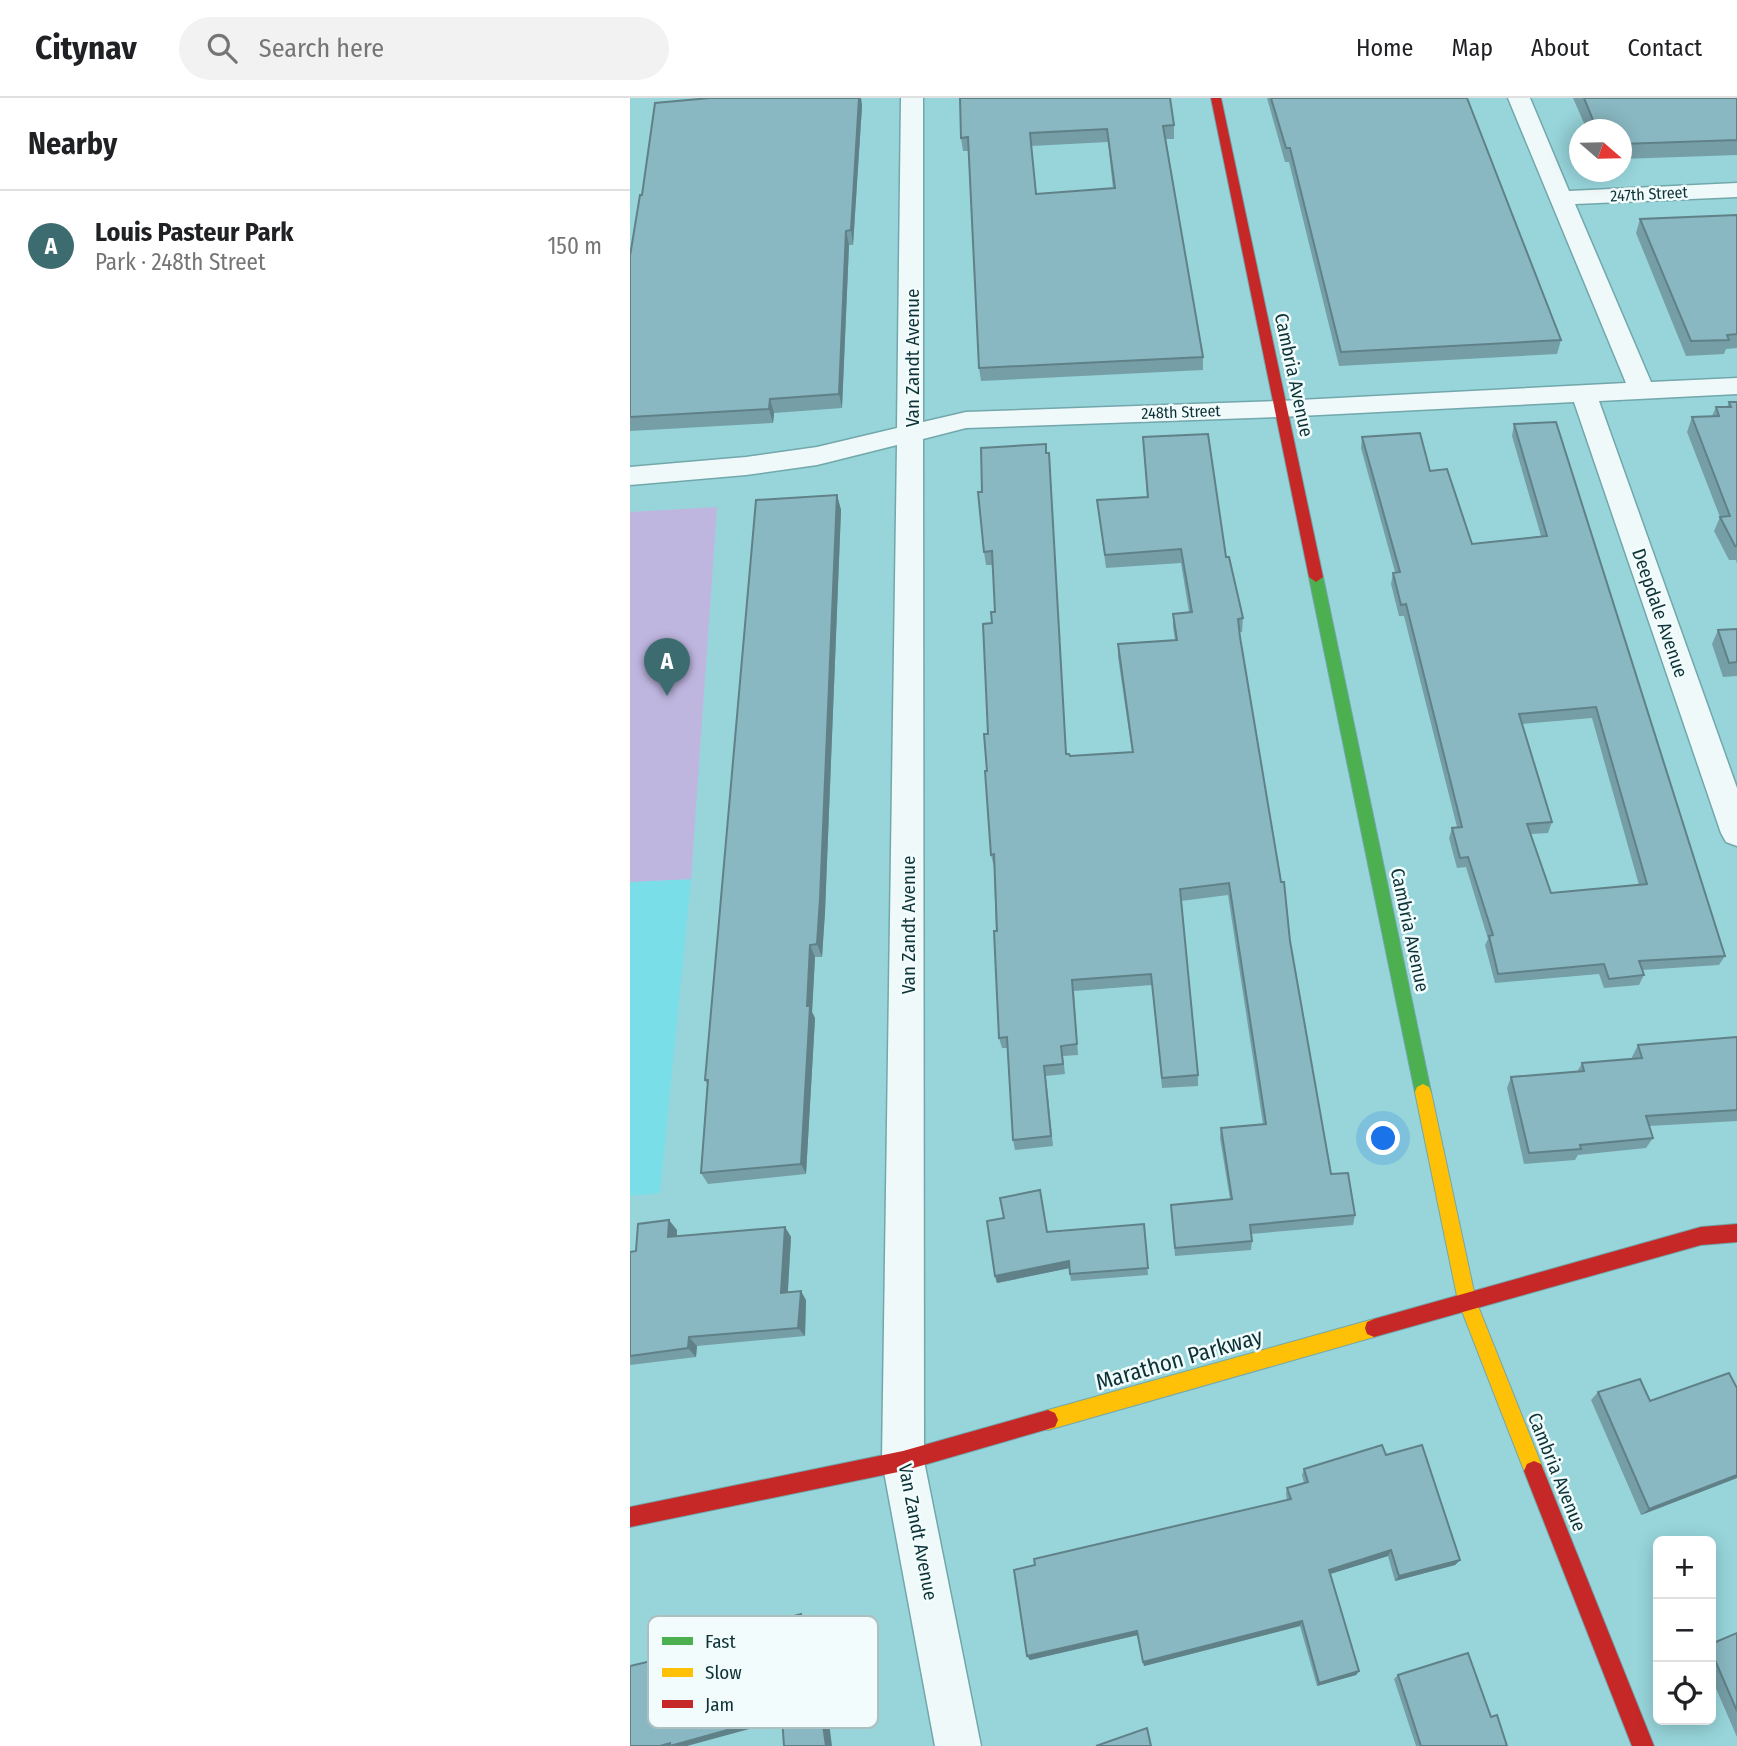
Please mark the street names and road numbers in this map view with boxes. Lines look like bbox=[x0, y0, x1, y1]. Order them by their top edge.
street label: 247th Street bbox=[1610, 182, 1689, 206]
street label: Van Zandt Avenue bbox=[901, 289, 924, 427]
street label: Cambria Avenue bbox=[1270, 311, 1318, 439]
street label: 248th Street bbox=[1141, 401, 1222, 423]
street label: Deepdale Avenue bbox=[1627, 545, 1693, 681]
street label: Van Zandt Avenue bbox=[897, 856, 920, 994]
street label: Cambria Avenue bbox=[1386, 866, 1434, 994]
street label: Marathon Parkway bbox=[1092, 1322, 1266, 1396]
street label: Cambria Avenue bbox=[1523, 1409, 1591, 1535]
street label: Van Zandt Avenue bbox=[893, 1462, 943, 1602]

